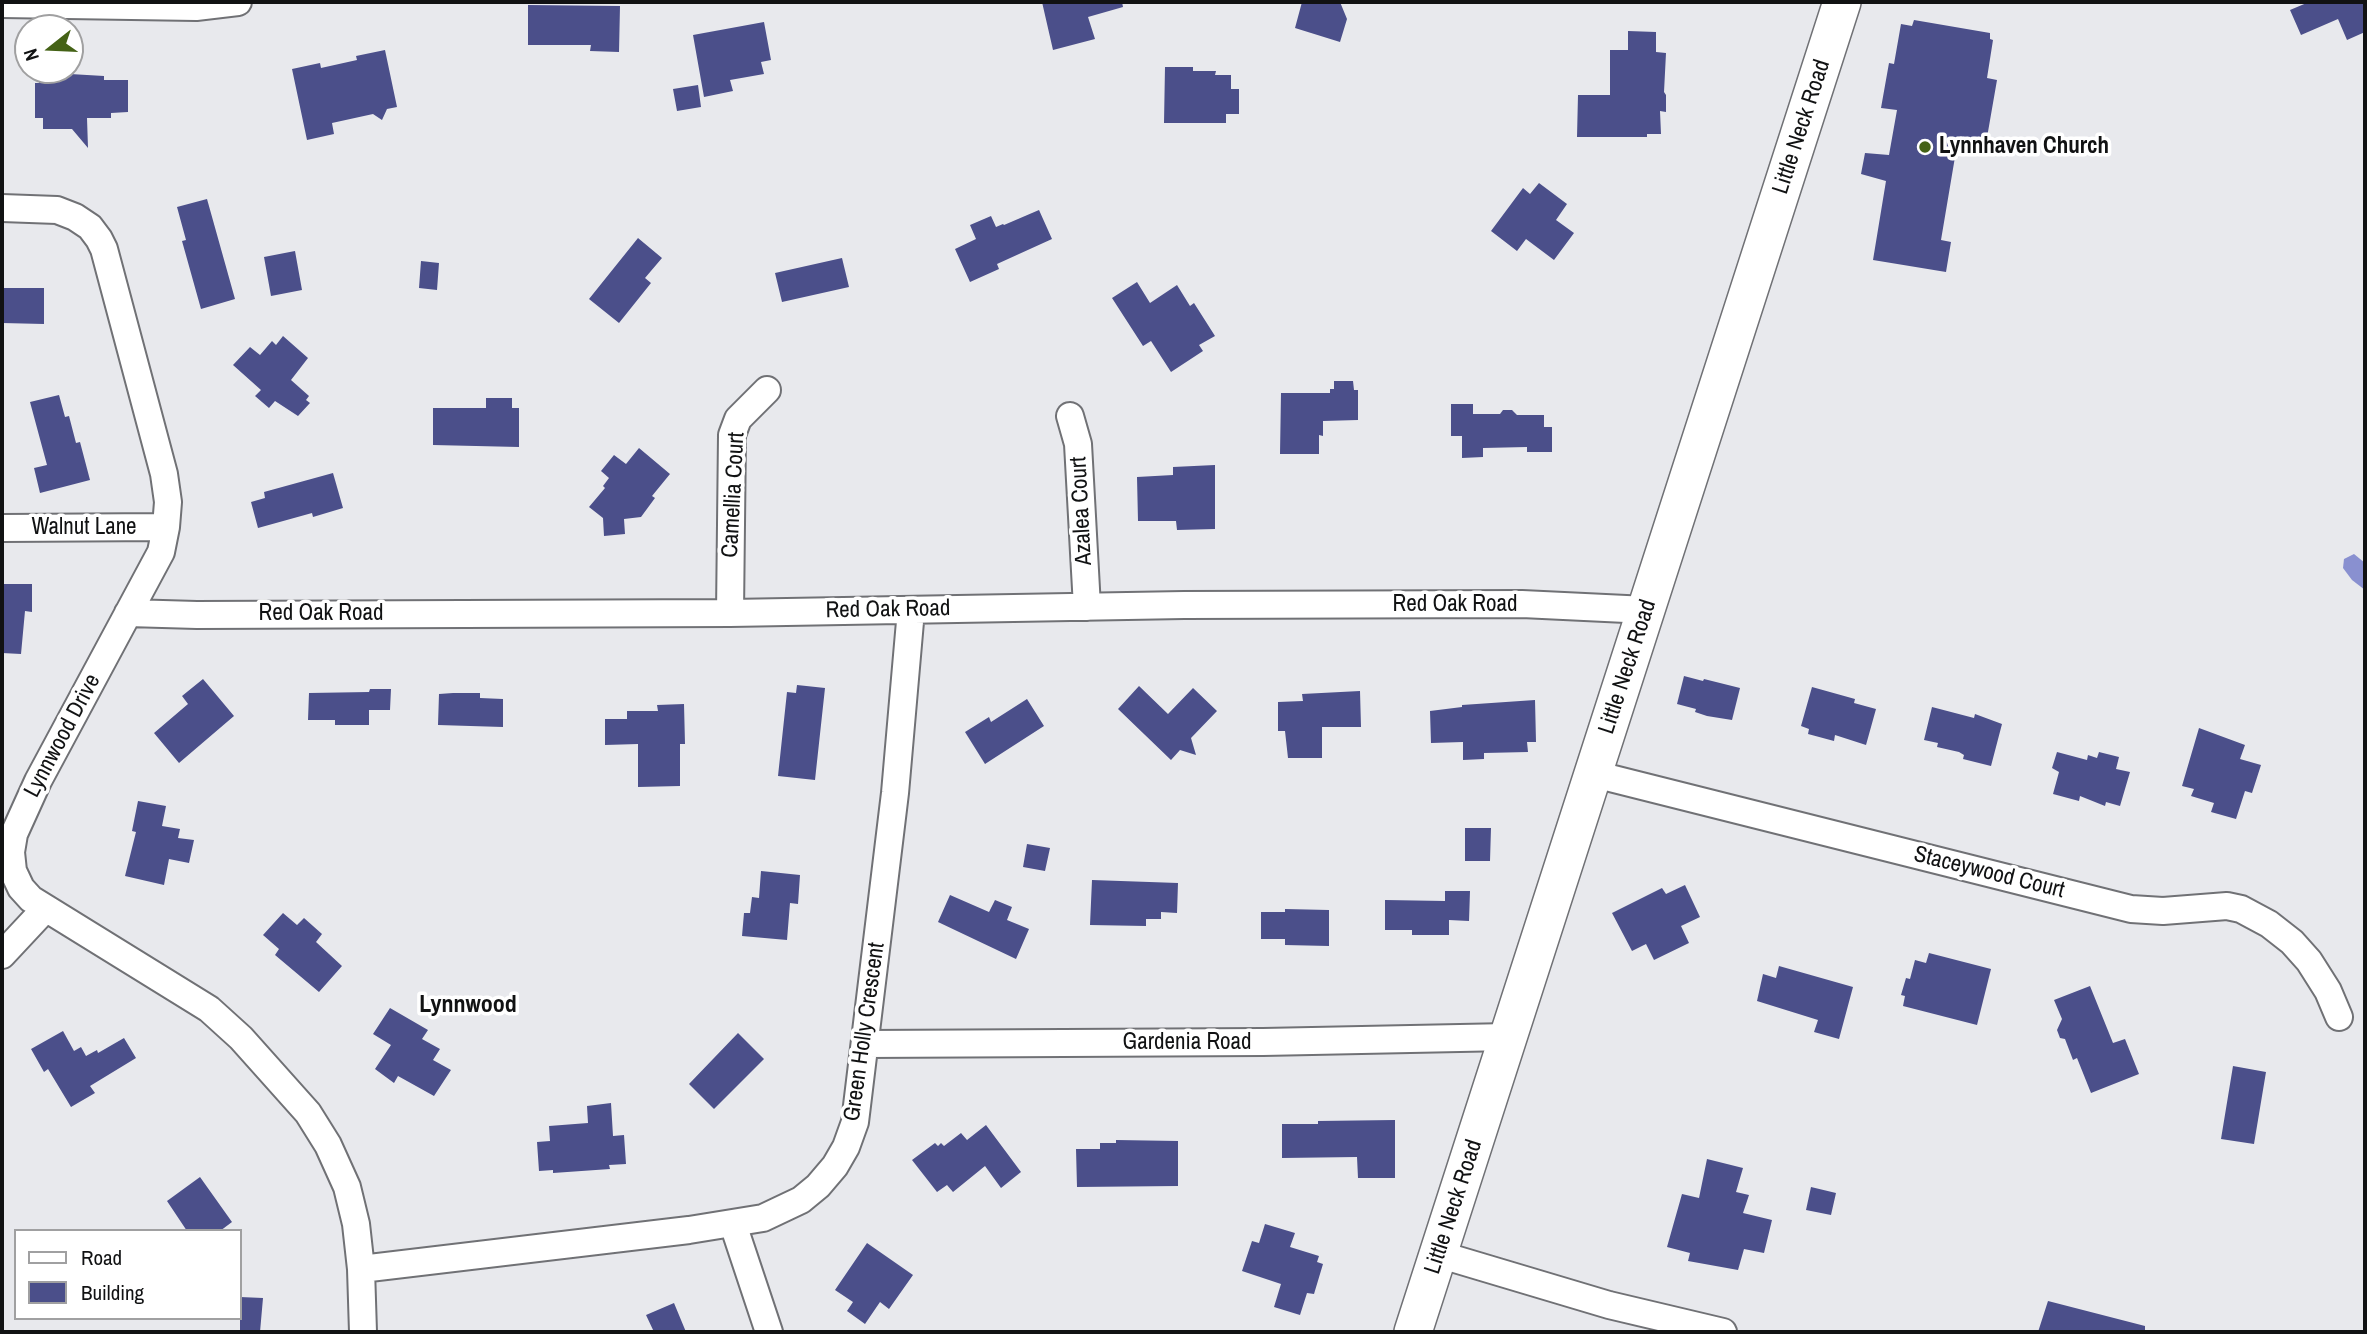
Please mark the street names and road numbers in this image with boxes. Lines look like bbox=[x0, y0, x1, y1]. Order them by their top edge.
street label: Little Neck Road bbox=[1767, 56, 1837, 198]
street label: Camellia Court bbox=[717, 431, 751, 559]
street label: Azalea Court bbox=[1065, 456, 1099, 566]
street label: Walnut Lane bbox=[31, 514, 137, 542]
street label: Red Oak Road bbox=[1393, 591, 1517, 619]
street label: Red Oak Road bbox=[825, 595, 951, 625]
street label: Little Neck Road bbox=[1593, 596, 1663, 738]
street label: Red Oak Road bbox=[259, 600, 383, 628]
street label: Lynnwood Drive bbox=[19, 670, 107, 802]
street label: Staceywood Court bbox=[1911, 841, 2067, 905]
street label: Green Holly Crescent bbox=[839, 941, 891, 1123]
street label: Gardenia Road bbox=[1123, 1029, 1251, 1057]
street label: Little Neck Road bbox=[1419, 1136, 1489, 1278]

